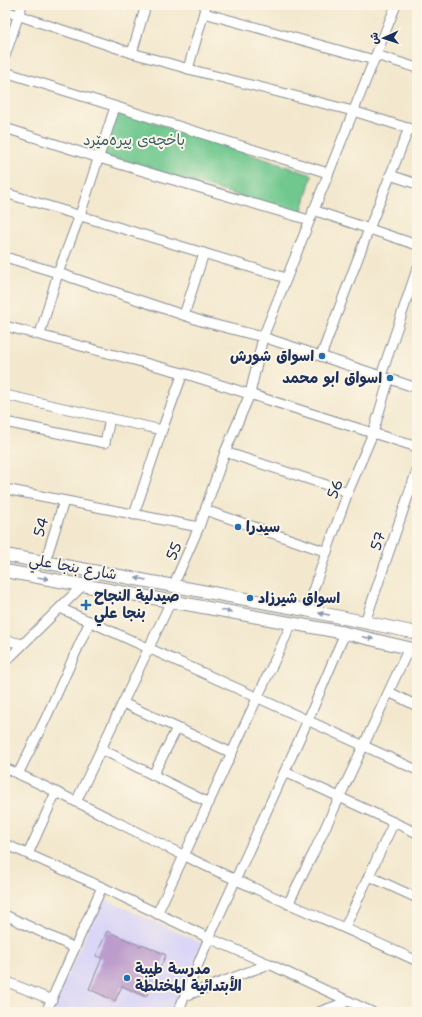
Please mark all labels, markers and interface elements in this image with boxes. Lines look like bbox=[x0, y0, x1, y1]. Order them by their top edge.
north arrow bbox=[364, 18, 404, 58]
text: ش bbox=[367, 32, 382, 45]
park label: باخچەی پیرەمێرد bbox=[83, 130, 185, 150]
place label: اسواق شورش bbox=[230, 346, 314, 366]
marker: اسواق شورش bbox=[317, 351, 327, 361]
place label: اسواق ابو محمد bbox=[282, 368, 382, 388]
marker: اسواق ابو محمد bbox=[385, 373, 395, 383]
street label: 56 bbox=[322, 476, 348, 502]
street label: 54 bbox=[29, 515, 53, 539]
place label: سيدرا bbox=[246, 517, 280, 537]
marker: سيدرا bbox=[233, 522, 243, 532]
street label: 57 bbox=[365, 529, 391, 553]
street label: 55 bbox=[161, 539, 187, 563]
street label: شارع بنجا علي bbox=[27, 549, 118, 588]
one-way arrow bbox=[37, 575, 49, 581]
one-way arrow bbox=[135, 576, 147, 582]
place label: صيدلية النجاح بنجا علي bbox=[94, 586, 179, 627]
place label: اسواق شيرزاد bbox=[258, 588, 340, 608]
marker: اسواق شيرزاد bbox=[245, 593, 255, 603]
marker: صيدلية النجاح بنجا علي bbox=[81, 600, 91, 610]
one-way arrow bbox=[220, 609, 232, 615]
one-way arrow bbox=[318, 610, 330, 616]
one-way arrow bbox=[362, 636, 374, 642]
place label: مدرسة طيبة الأبتدائية المختلطة bbox=[135, 959, 242, 996]
marker: مدرسة طيبة الأبتدائية المختلطة bbox=[122, 973, 132, 983]

